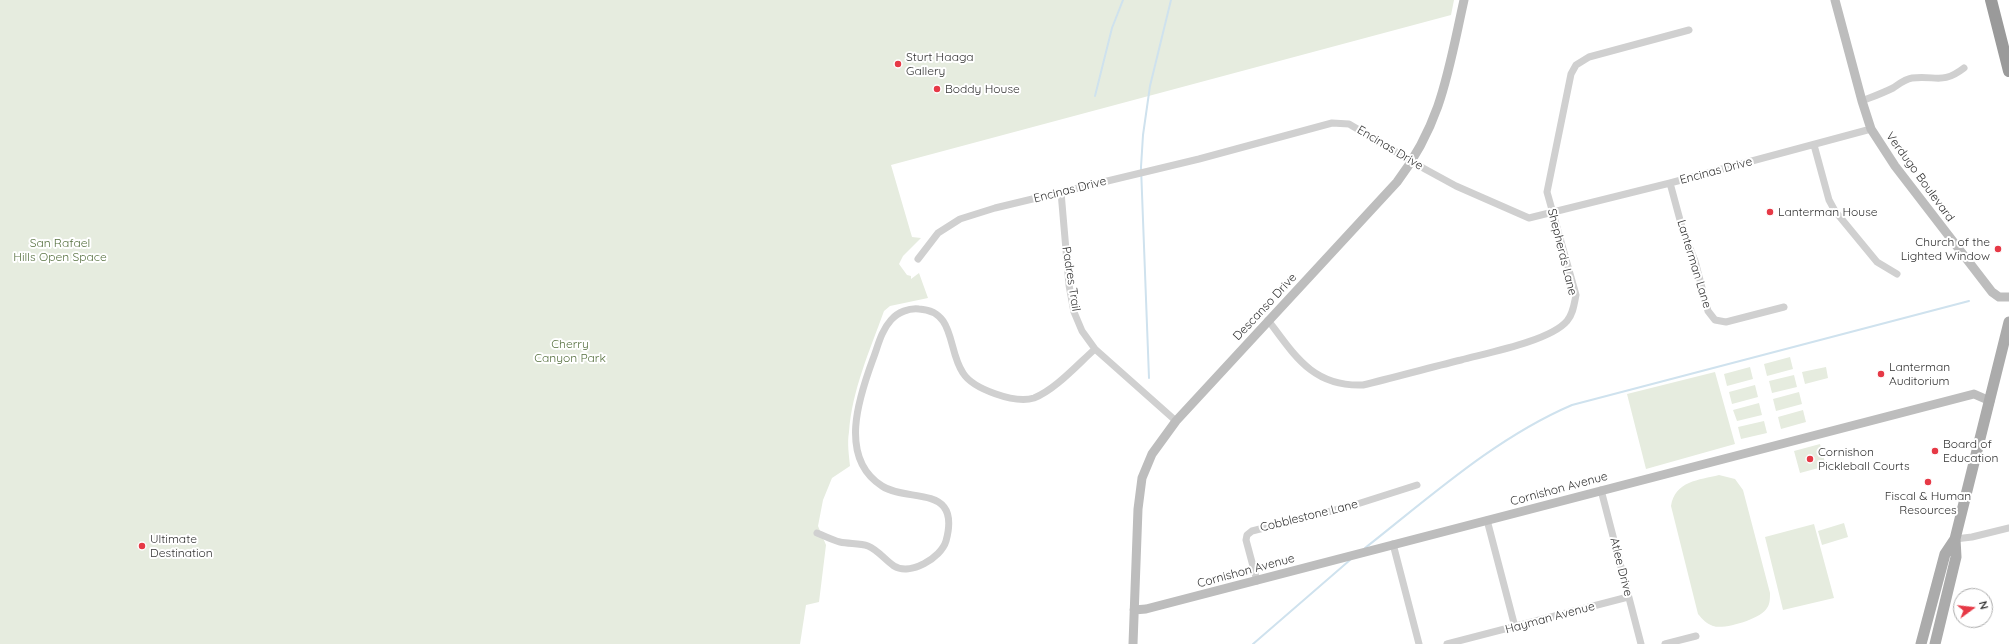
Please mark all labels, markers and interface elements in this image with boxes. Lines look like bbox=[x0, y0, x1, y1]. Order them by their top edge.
place label: Sturt Haaga Gallery bbox=[906, 50, 974, 78]
marker: Sturt Haaga Gallery bbox=[893, 59, 903, 69]
place label: Boddy House bbox=[945, 82, 1020, 96]
marker: Boddy House bbox=[932, 84, 942, 94]
street label: Encinas Drive bbox=[1354, 123, 1426, 173]
street label: Verdugo Boulevard bbox=[1883, 129, 1957, 225]
street label: Encinas Drive bbox=[1678, 154, 1754, 188]
street label: Encinas Drive bbox=[1032, 174, 1108, 206]
place label: Lanterman House bbox=[1778, 205, 1878, 219]
street label: Shepherds Lane bbox=[1544, 207, 1580, 297]
marker: Lanterman House bbox=[1765, 207, 1775, 217]
street label: Lanterman Lane bbox=[1674, 218, 1714, 310]
place label: Church of the Lighted Window bbox=[1901, 235, 1990, 263]
park label: San Rafael Hills Open Space bbox=[13, 236, 107, 264]
marker: Church of the Lighted Window bbox=[1993, 244, 2003, 254]
street label: Padres Trail bbox=[1059, 246, 1083, 312]
street label: Descanso Drive bbox=[1230, 270, 1300, 344]
park label: Cherry Canyon Park bbox=[534, 337, 606, 365]
place label: Lanterman Auditorium bbox=[1889, 360, 1950, 388]
marker: Lanterman Auditorium bbox=[1876, 369, 1886, 379]
place label: Board of Education bbox=[1943, 437, 1998, 465]
place label: Cornishon Pickleball Courts bbox=[1818, 445, 1910, 473]
marker: Board of Education bbox=[1930, 446, 1940, 456]
marker: Cornishon Pickleball Courts bbox=[1805, 454, 1815, 464]
street label: Cornishon Avenue bbox=[1509, 469, 1609, 509]
marker: Fiscal & Human Resources bbox=[1923, 477, 1933, 487]
place label: Fiscal & Human Resources bbox=[1885, 489, 1971, 517]
street label: Cobblestone Lane bbox=[1259, 497, 1359, 535]
place label: Ultimate Destination bbox=[150, 532, 213, 560]
street label: Atlee Drive bbox=[1607, 536, 1635, 598]
marker: Ultimate Destination bbox=[137, 541, 147, 551]
street label: Cornishon Avenue bbox=[1196, 551, 1296, 591]
north arrow bbox=[1953, 588, 1993, 628]
street label: Hayman Avenue bbox=[1504, 599, 1596, 637]
text: N bbox=[1976, 599, 1991, 611]

